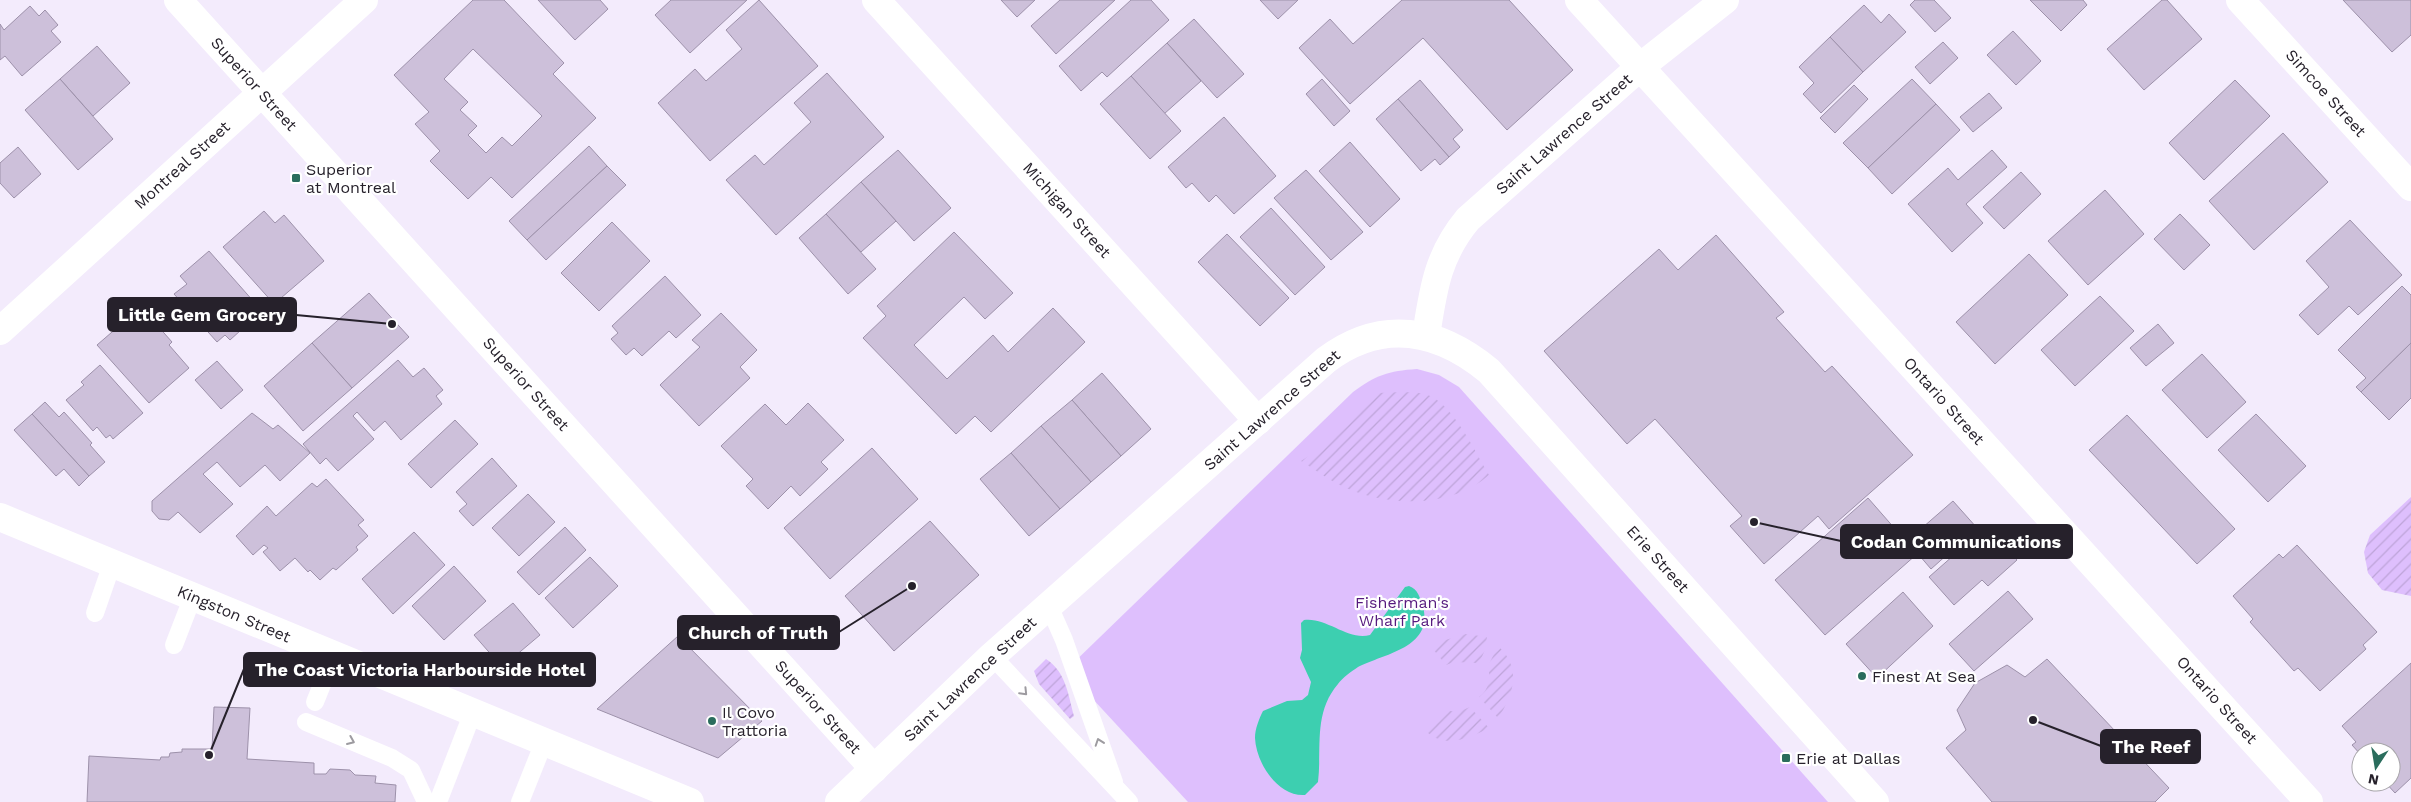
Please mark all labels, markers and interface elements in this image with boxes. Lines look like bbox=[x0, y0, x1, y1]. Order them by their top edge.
street label: Superior Street bbox=[207, 33, 301, 135]
street label: Simcoe Street bbox=[2282, 45, 2370, 141]
street label: Saint Lawrence Street bbox=[1492, 69, 1636, 198]
street label: Montreal Street bbox=[130, 117, 234, 213]
street label: Michigan Street bbox=[1019, 158, 1115, 262]
place label: Superior at Montreal bbox=[306, 160, 396, 197]
marker: Superior at Montreal bbox=[290, 172, 302, 184]
callout: Little Gem Grocery bbox=[108, 298, 296, 331]
text: Little Gem Grocery bbox=[118, 304, 287, 325]
street label: Superior Street bbox=[479, 333, 573, 435]
street label: Saint Lawrence Street bbox=[1200, 345, 1344, 474]
street label: Ontario Street bbox=[1900, 353, 1989, 449]
street label: Erie Street bbox=[1623, 521, 1693, 597]
callout: Codan Communications bbox=[1841, 525, 2072, 558]
text: Codan Communications bbox=[1851, 531, 2062, 552]
street label: Kingston Street bbox=[174, 582, 294, 647]
park label: Fisherman's Wharf Park bbox=[1355, 593, 1449, 630]
street label: Saint Lawrence Street bbox=[900, 612, 1040, 745]
callout: Church of Truth bbox=[678, 616, 839, 649]
text: Church of Truth bbox=[688, 622, 828, 643]
street label: Ontario Street bbox=[2173, 652, 2262, 748]
callout: The Coast Victoria Harbourside Hotel bbox=[244, 653, 595, 686]
street label: Superior Street bbox=[771, 656, 865, 758]
text: The Coast Victoria Harbourside Hotel bbox=[255, 659, 585, 680]
place label: Finest At Sea bbox=[1872, 667, 1976, 686]
marker: Finest At Sea bbox=[1856, 670, 1868, 682]
one-way arrow bbox=[1018, 686, 1027, 695]
place label: Il Covo Trattoria bbox=[722, 703, 787, 740]
marker: Il Covo Trattoria bbox=[706, 715, 718, 727]
callout: The Reef bbox=[2101, 730, 2200, 763]
one-way arrow bbox=[346, 734, 355, 745]
text: The Reef bbox=[2112, 736, 2191, 757]
one-way arrow bbox=[1095, 738, 1105, 746]
north arrow bbox=[2351, 742, 2401, 792]
place label: Erie at Dallas bbox=[1796, 749, 1900, 768]
marker: Erie at Dallas bbox=[1780, 752, 1792, 764]
text: N bbox=[2367, 771, 2380, 789]

